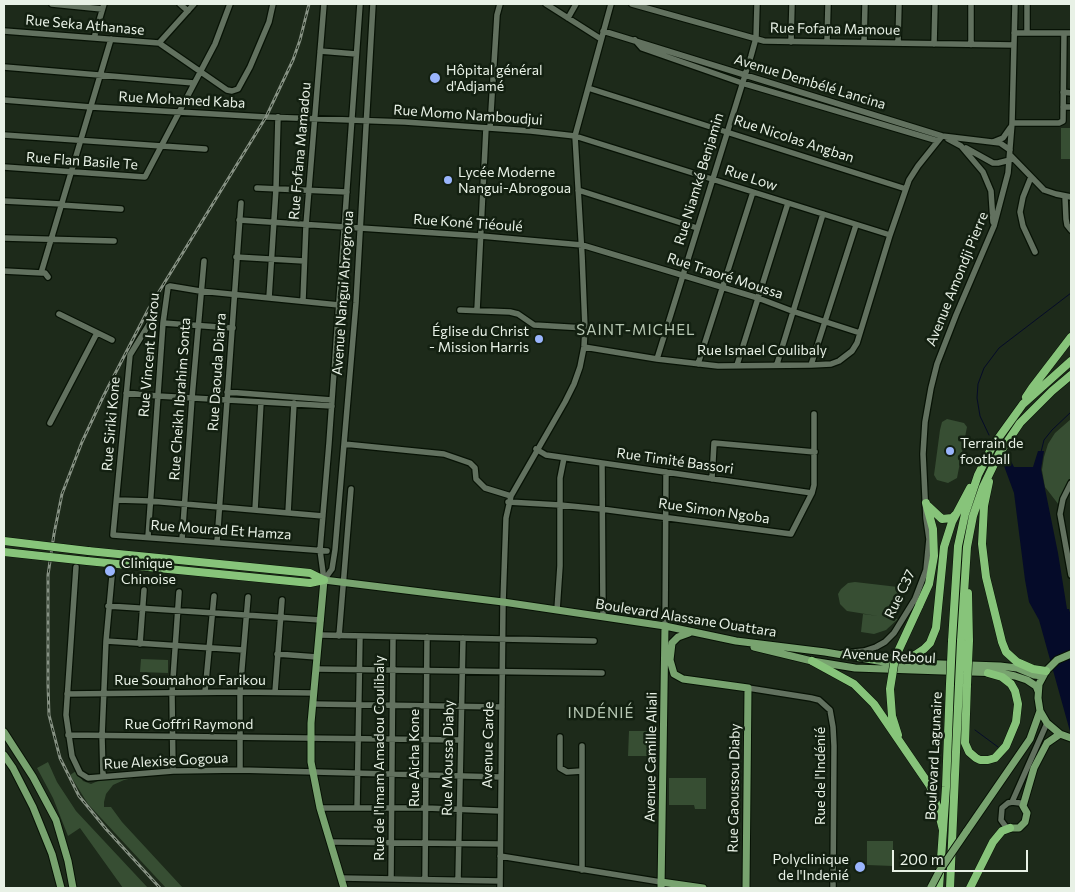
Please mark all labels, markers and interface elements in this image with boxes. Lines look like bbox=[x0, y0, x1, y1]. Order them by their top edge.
street label: Rue Seka Athanase bbox=[25, 11, 145, 39]
street label: Rue Fofana Mamoue bbox=[770, 19, 900, 39]
street label: Avenue Dembélé Lancina bbox=[732, 51, 888, 113]
place label: Hôpital général d'Adjamé bbox=[446, 62, 543, 94]
marker: Hôpital général d'Adjamé bbox=[428, 71, 442, 85]
street label: Rue Fofana Mamadou bbox=[286, 81, 314, 221]
street label: Rue Mohamed Kaba bbox=[118, 88, 246, 112]
street label: Rue Momo Namboudjui bbox=[393, 101, 543, 129]
street label: Rue Niamké Benjamin bbox=[671, 111, 727, 247]
street label: Rue Nicolas Angban bbox=[732, 112, 856, 166]
street label: Rue Flan Basile Te bbox=[26, 149, 138, 173]
street label: Rue Low bbox=[722, 162, 780, 194]
place label: Lycée Moderne Nangui-Abrogoua bbox=[458, 164, 571, 196]
marker: Lycée Moderne Nangui-Abrogoua bbox=[442, 174, 454, 186]
street label: Avenue Amondji Pierre bbox=[922, 209, 992, 349]
street label: Avenue Nangui Abrogroua bbox=[329, 210, 357, 376]
street label: Rue Koné Tiéoulé bbox=[413, 211, 523, 235]
street label: Rue Traoré Moussa bbox=[665, 249, 785, 303]
street label: Rue Vincent Lokrou bbox=[135, 292, 163, 418]
street label: Rue Daouda Diarra bbox=[204, 312, 230, 432]
street label: Rue Cheikh Ibrahim Sonta bbox=[166, 317, 194, 481]
district label: SAINT-MICHEL bbox=[575, 321, 697, 339]
place label: Église du Christ - Mission Harris bbox=[429, 323, 529, 356]
marker: Église du Christ - Mission Harris bbox=[533, 333, 545, 345]
street label: Rue Ismael Coulibaly bbox=[697, 342, 827, 358]
street label: Rue Siriki Kone bbox=[99, 376, 123, 472]
place label: Terrain de football bbox=[960, 435, 1023, 468]
street label: Rue Timité Bassori bbox=[615, 444, 735, 478]
marker: Terrain de football bbox=[944, 445, 956, 457]
street label: Rue Simon Ngoba bbox=[657, 495, 771, 527]
street label: Rue Mourad Et Hamza bbox=[150, 517, 292, 543]
place label: Clinique Chinoise bbox=[121, 555, 176, 588]
marker: Clinique Chinoise bbox=[103, 564, 117, 578]
street label: Rue C37 bbox=[881, 567, 919, 621]
street label: Boulevard Alassane Ouattara bbox=[594, 595, 778, 641]
street label: Avenue Reboul bbox=[842, 645, 936, 667]
street label: Rue de l'Imam Amadou Coulibaly bbox=[371, 655, 387, 861]
street label: Rue Soumahoro Farikou bbox=[114, 672, 266, 688]
street label: Boulevard Lagunaire bbox=[922, 691, 946, 821]
street label: Avenue Camille Aliali bbox=[641, 692, 661, 822]
street label: Rue Moussa Diaby bbox=[439, 700, 457, 816]
street label: Avenue Carde bbox=[479, 701, 497, 789]
district label: INDÉNIÉ bbox=[567, 704, 635, 722]
street label: Rue Aicha Kone bbox=[406, 709, 422, 807]
street label: Rue Goffri Raymond bbox=[125, 716, 253, 732]
street label: Rue Gaoussou Diaby bbox=[724, 723, 744, 853]
street label: Rue de l'Indénié bbox=[812, 727, 828, 825]
street label: Rue Alexise Gogoua bbox=[103, 749, 229, 773]
scale bar bbox=[895, 840, 1031, 872]
text: 200 m bbox=[900, 850, 944, 868]
place label: Polyclinique de l'Indenié bbox=[772, 851, 849, 884]
marker: Polyclinique de l'Indenié bbox=[853, 860, 867, 874]

